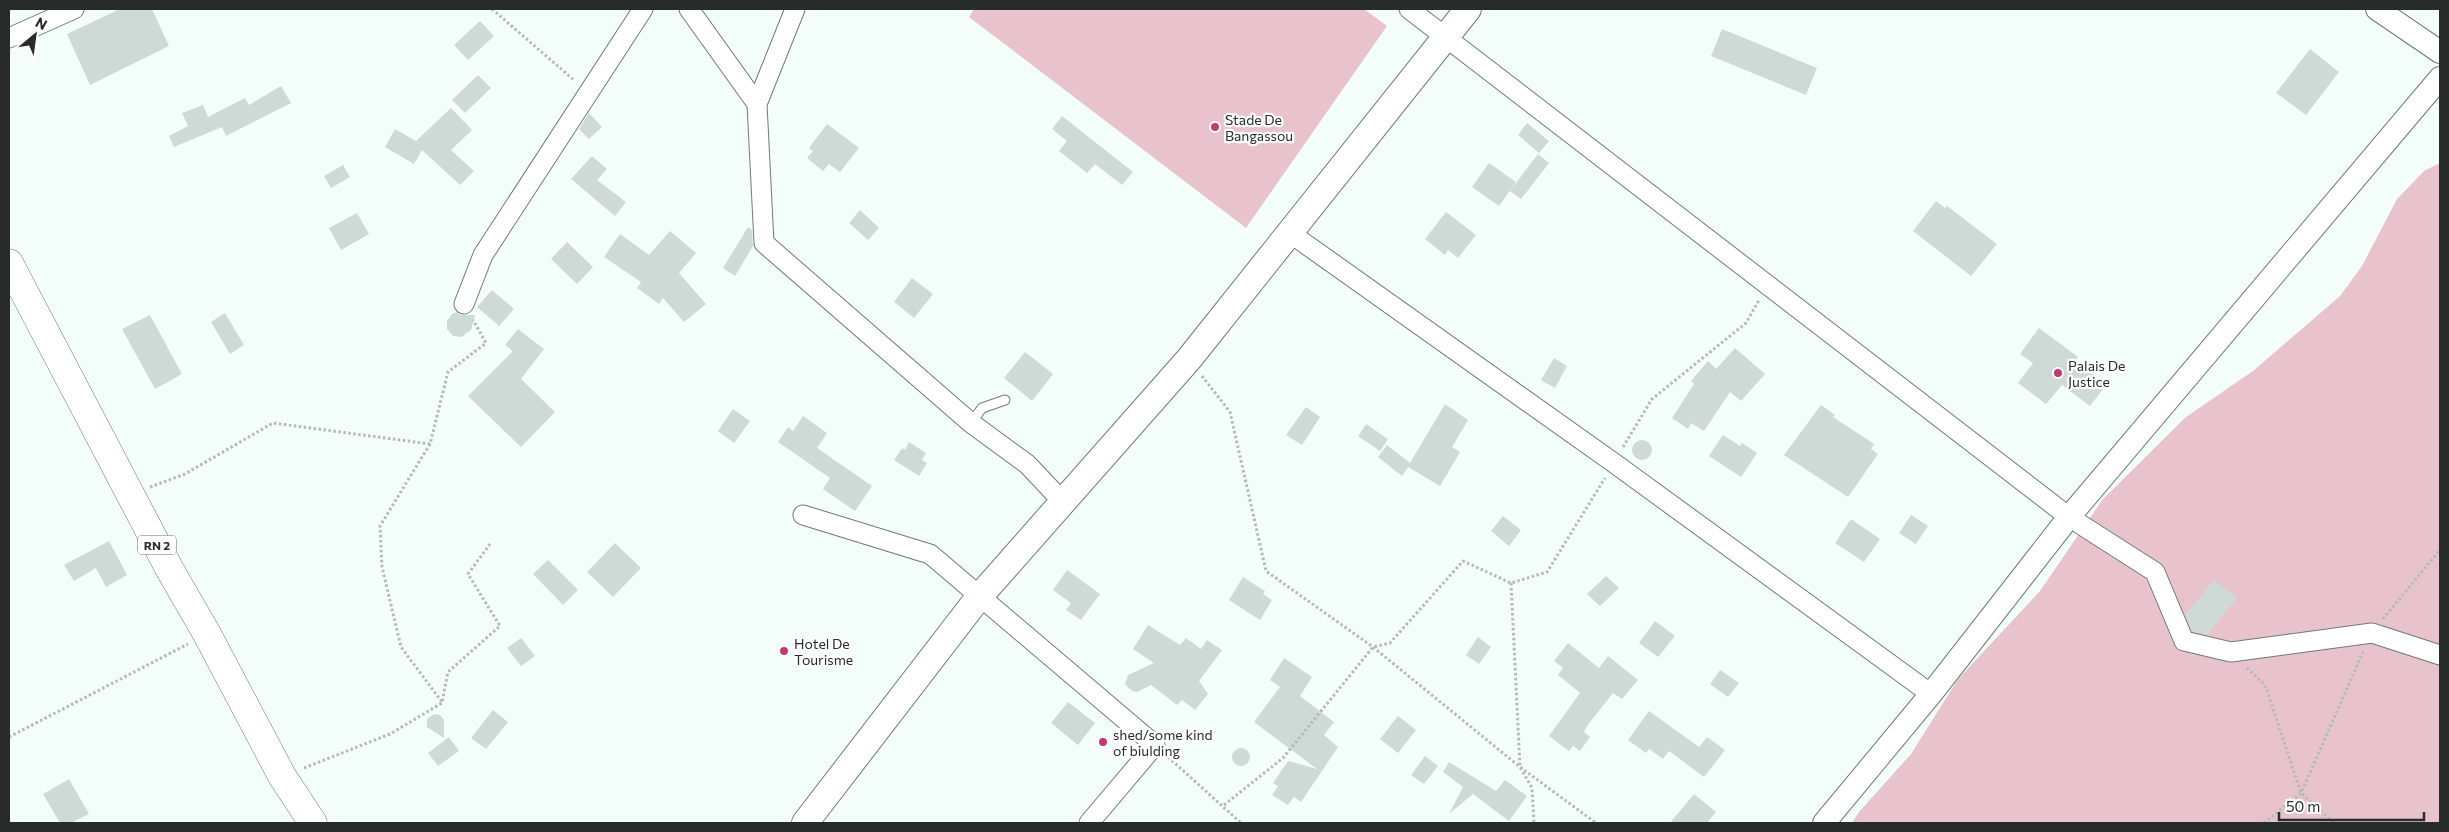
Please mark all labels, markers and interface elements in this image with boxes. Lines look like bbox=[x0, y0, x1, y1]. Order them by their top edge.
north arrow bbox=[10, 10, 60, 60]
text: N bbox=[33, 13, 50, 33]
place label: Stade De Bangassou bbox=[1225, 111, 1293, 144]
marker: Stade De Bangassou bbox=[1209, 121, 1221, 133]
place label: Palais De Justice bbox=[2068, 357, 2125, 390]
marker: Palais De Justice bbox=[2052, 367, 2064, 379]
road number: RN 2 bbox=[138, 536, 176, 554]
place label: Hotel De Tourisme bbox=[794, 635, 853, 668]
marker: Hotel De Tourisme bbox=[778, 645, 790, 657]
place label: shed/some kind of biulding bbox=[1113, 726, 1213, 759]
marker: shed/some kind of biulding bbox=[1097, 736, 1109, 748]
scale bar bbox=[2279, 790, 2424, 822]
text: 50 m bbox=[2286, 797, 2320, 815]

